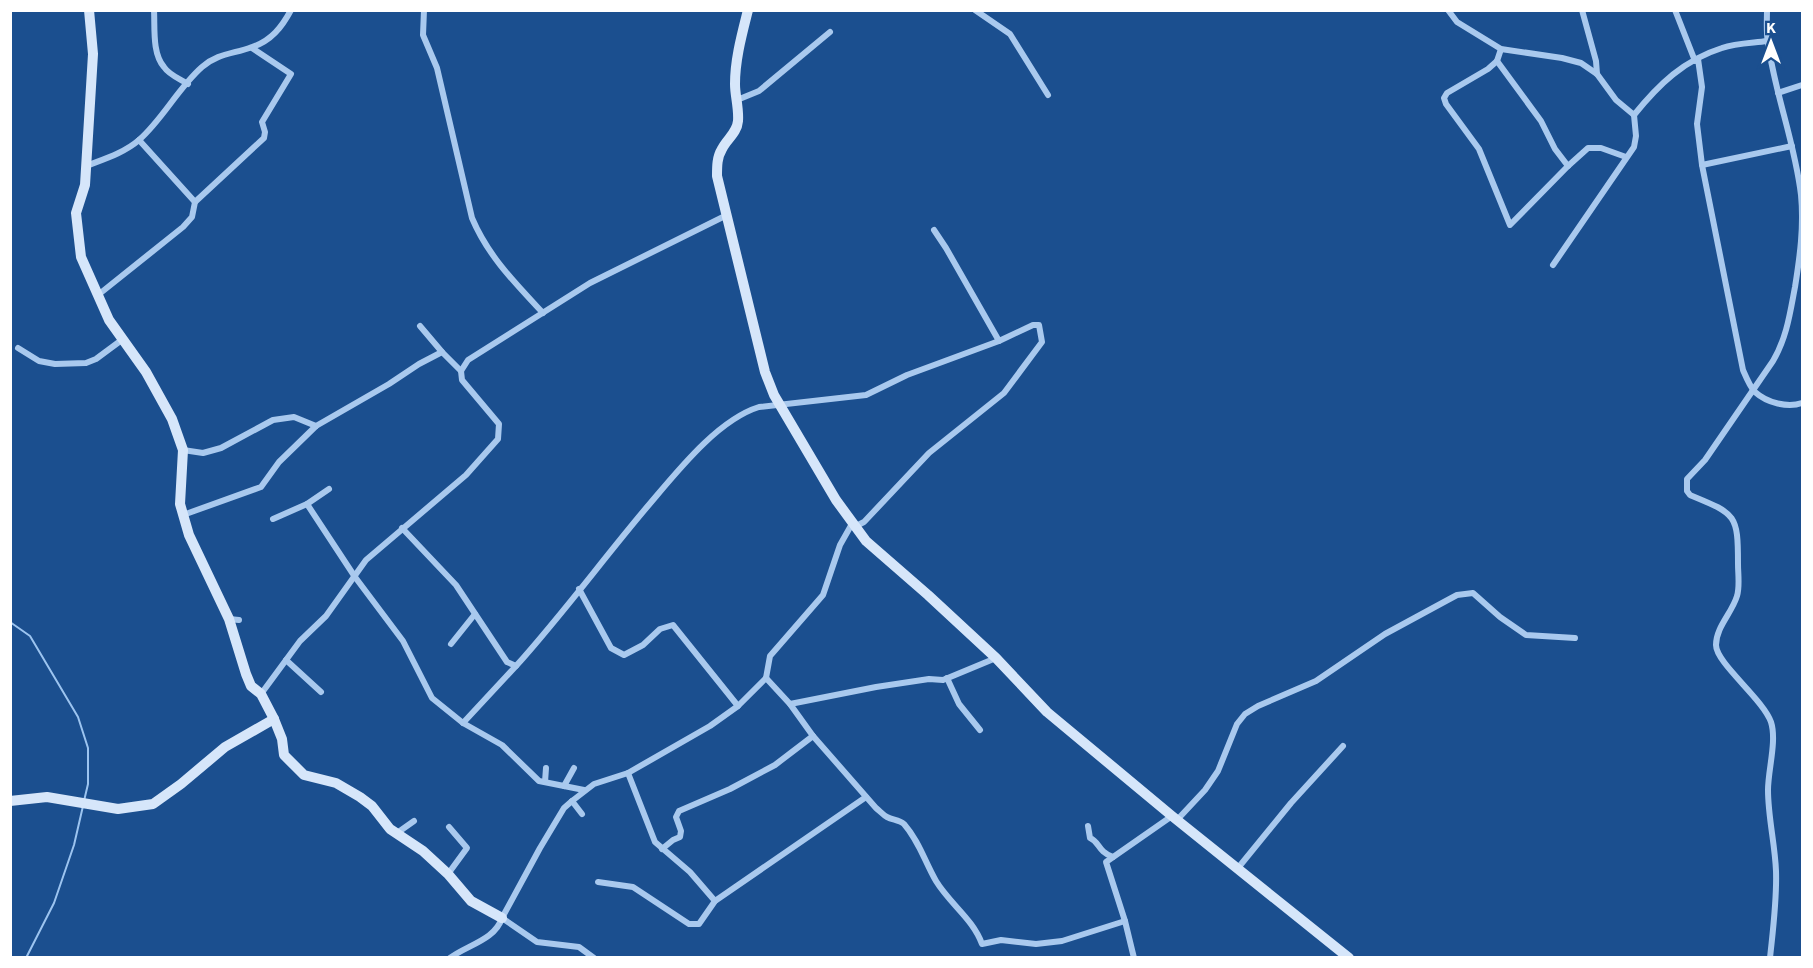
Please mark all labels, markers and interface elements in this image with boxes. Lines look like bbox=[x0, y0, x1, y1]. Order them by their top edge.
north arrow bbox=[1741, 12, 1801, 72]
text: K bbox=[1766, 17, 1776, 39]

